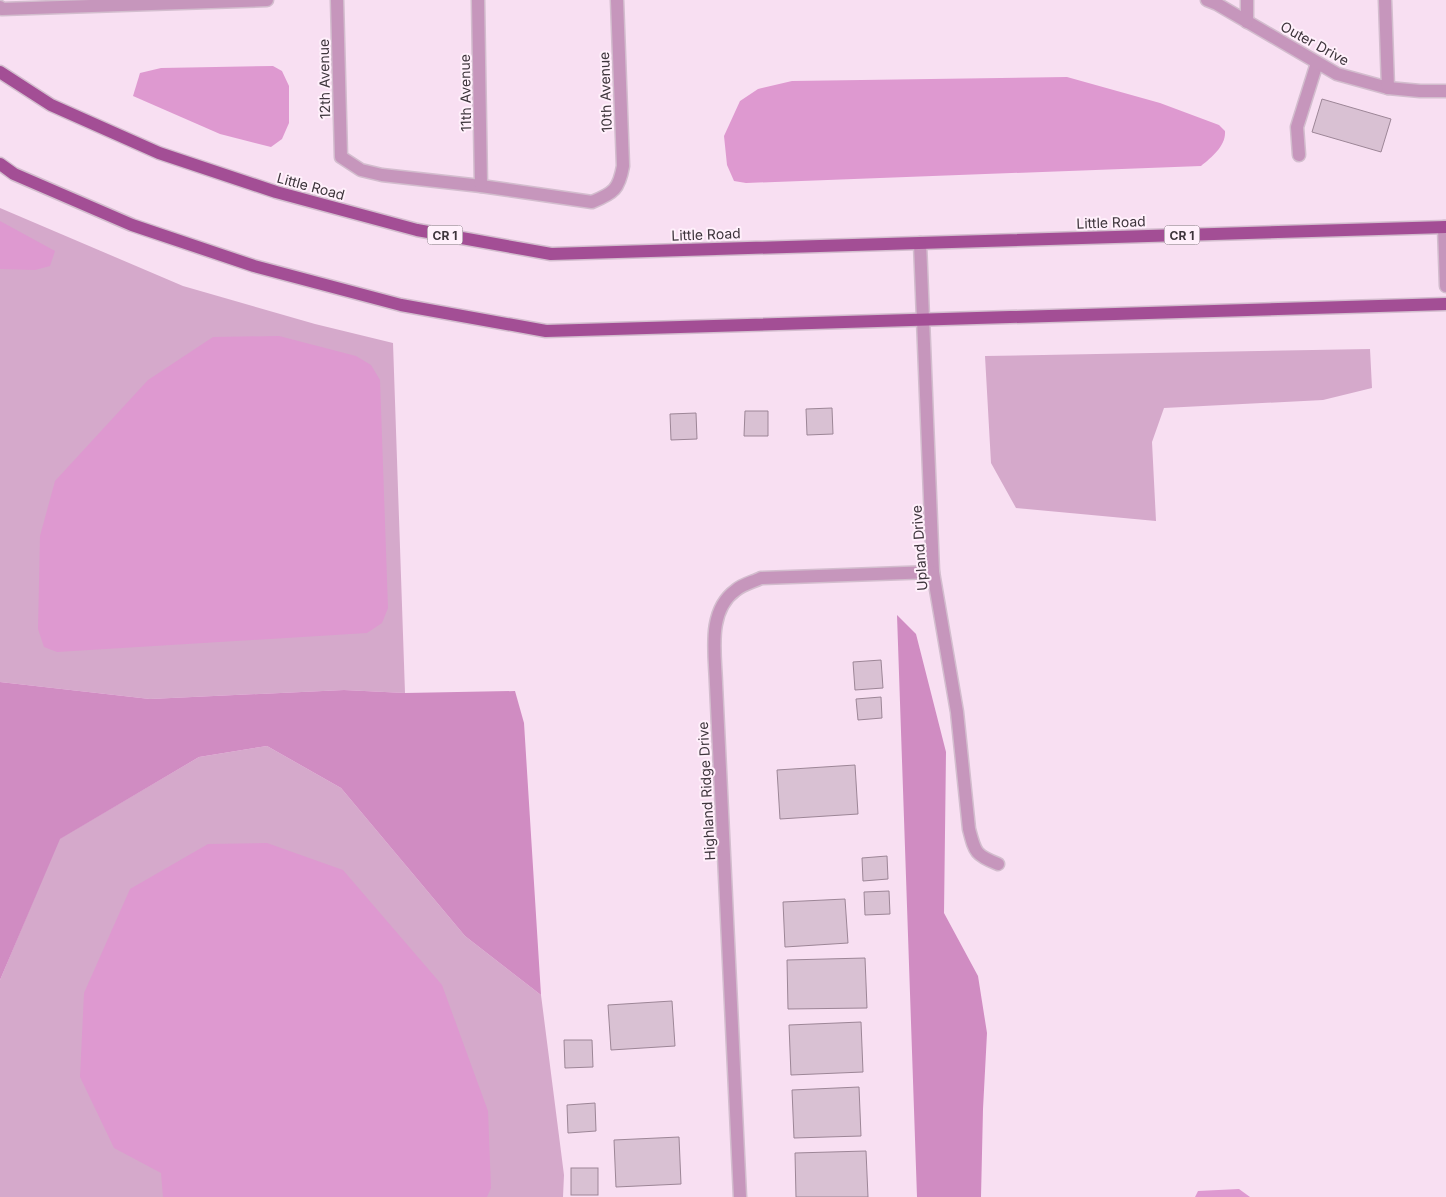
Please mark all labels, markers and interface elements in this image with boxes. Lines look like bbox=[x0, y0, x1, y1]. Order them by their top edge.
street label: Outer Drive bbox=[1278, 17, 1352, 69]
street label: 12th Avenue bbox=[315, 39, 333, 119]
street label: 10th Avenue bbox=[595, 51, 615, 133]
street label: 11th Avenue bbox=[456, 54, 474, 132]
street label: Little Road bbox=[275, 169, 347, 203]
street label: Little Road bbox=[1076, 212, 1146, 232]
street label: Little Road bbox=[671, 224, 741, 244]
road number: CR 1 bbox=[428, 226, 462, 244]
road number: CR 1 bbox=[1164, 226, 1200, 244]
street label: Upland Drive bbox=[908, 505, 930, 591]
street label: Highland Ridge Drive bbox=[694, 721, 718, 861]

